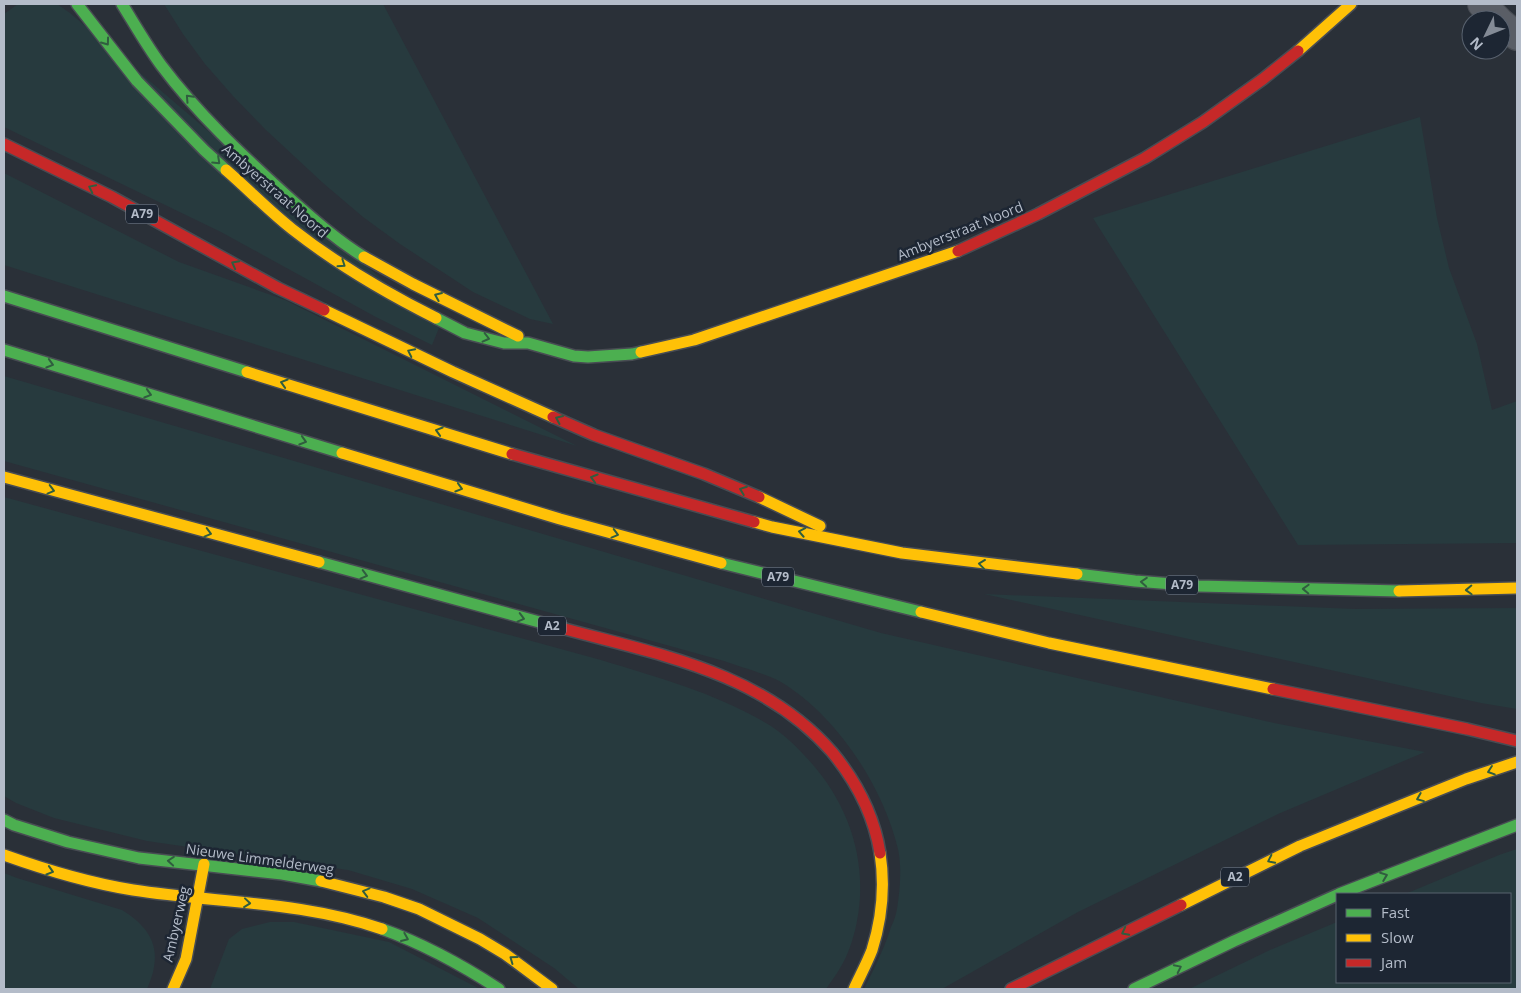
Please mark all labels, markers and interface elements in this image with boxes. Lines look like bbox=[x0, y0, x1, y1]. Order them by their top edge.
north arrow bbox=[1461, 10, 1511, 60]
text: N bbox=[1465, 34, 1487, 55]
one-way arrow bbox=[100, 36, 109, 46]
one-way arrow bbox=[186, 95, 195, 104]
street label: Ambyerstraat Noord bbox=[218, 139, 332, 242]
one-way arrow bbox=[211, 155, 220, 164]
one-way arrow bbox=[88, 184, 97, 194]
street label: Ambyerstraat Noord bbox=[894, 197, 1026, 264]
road number: A79 bbox=[126, 204, 158, 223]
one-way arrow bbox=[337, 258, 346, 268]
one-way arrow bbox=[232, 261, 241, 271]
one-way arrow bbox=[435, 291, 443, 301]
one-way arrow bbox=[481, 332, 490, 343]
one-way arrow bbox=[407, 348, 416, 358]
one-way arrow bbox=[46, 359, 54, 369]
one-way arrow bbox=[280, 378, 288, 388]
one-way arrow bbox=[143, 389, 151, 399]
one-way arrow bbox=[555, 415, 564, 426]
one-way arrow bbox=[435, 427, 443, 437]
one-way arrow bbox=[299, 436, 307, 446]
one-way arrow bbox=[591, 473, 599, 483]
one-way arrow bbox=[454, 483, 462, 493]
one-way arrow bbox=[46, 484, 55, 495]
one-way arrow bbox=[739, 486, 748, 496]
one-way arrow bbox=[203, 527, 211, 537]
one-way arrow bbox=[798, 528, 807, 538]
one-way arrow bbox=[610, 529, 618, 539]
one-way arrow bbox=[978, 559, 987, 569]
road number: A79 bbox=[762, 568, 794, 586]
one-way arrow bbox=[360, 569, 369, 580]
road number: A79 bbox=[1166, 576, 1198, 594]
one-way arrow bbox=[1139, 577, 1147, 588]
one-way arrow bbox=[1302, 584, 1310, 594]
one-way arrow bbox=[1464, 584, 1472, 595]
one-way arrow bbox=[517, 612, 525, 622]
road number: A2 bbox=[538, 616, 566, 636]
one-way arrow bbox=[1488, 765, 1496, 775]
one-way arrow bbox=[1417, 792, 1425, 802]
street label: Nieuwe Limmelderweg bbox=[185, 839, 336, 878]
one-way arrow bbox=[1267, 854, 1276, 864]
one-way arrow bbox=[167, 856, 175, 867]
one-way arrow bbox=[45, 865, 53, 875]
road number: A2 bbox=[1221, 868, 1249, 886]
one-way arrow bbox=[1379, 872, 1388, 882]
street label: Ambyerweg bbox=[158, 884, 194, 964]
one-way arrow bbox=[362, 887, 371, 898]
legend bbox=[1336, 893, 1511, 983]
one-way arrow bbox=[243, 897, 251, 908]
text: Fast bbox=[1381, 902, 1410, 922]
one-way arrow bbox=[1121, 926, 1130, 936]
text: Slow bbox=[1381, 927, 1414, 947]
one-way arrow bbox=[400, 931, 409, 942]
text: Jam bbox=[1379, 952, 1407, 972]
one-way arrow bbox=[509, 956, 519, 965]
one-way arrow bbox=[1172, 964, 1181, 974]

